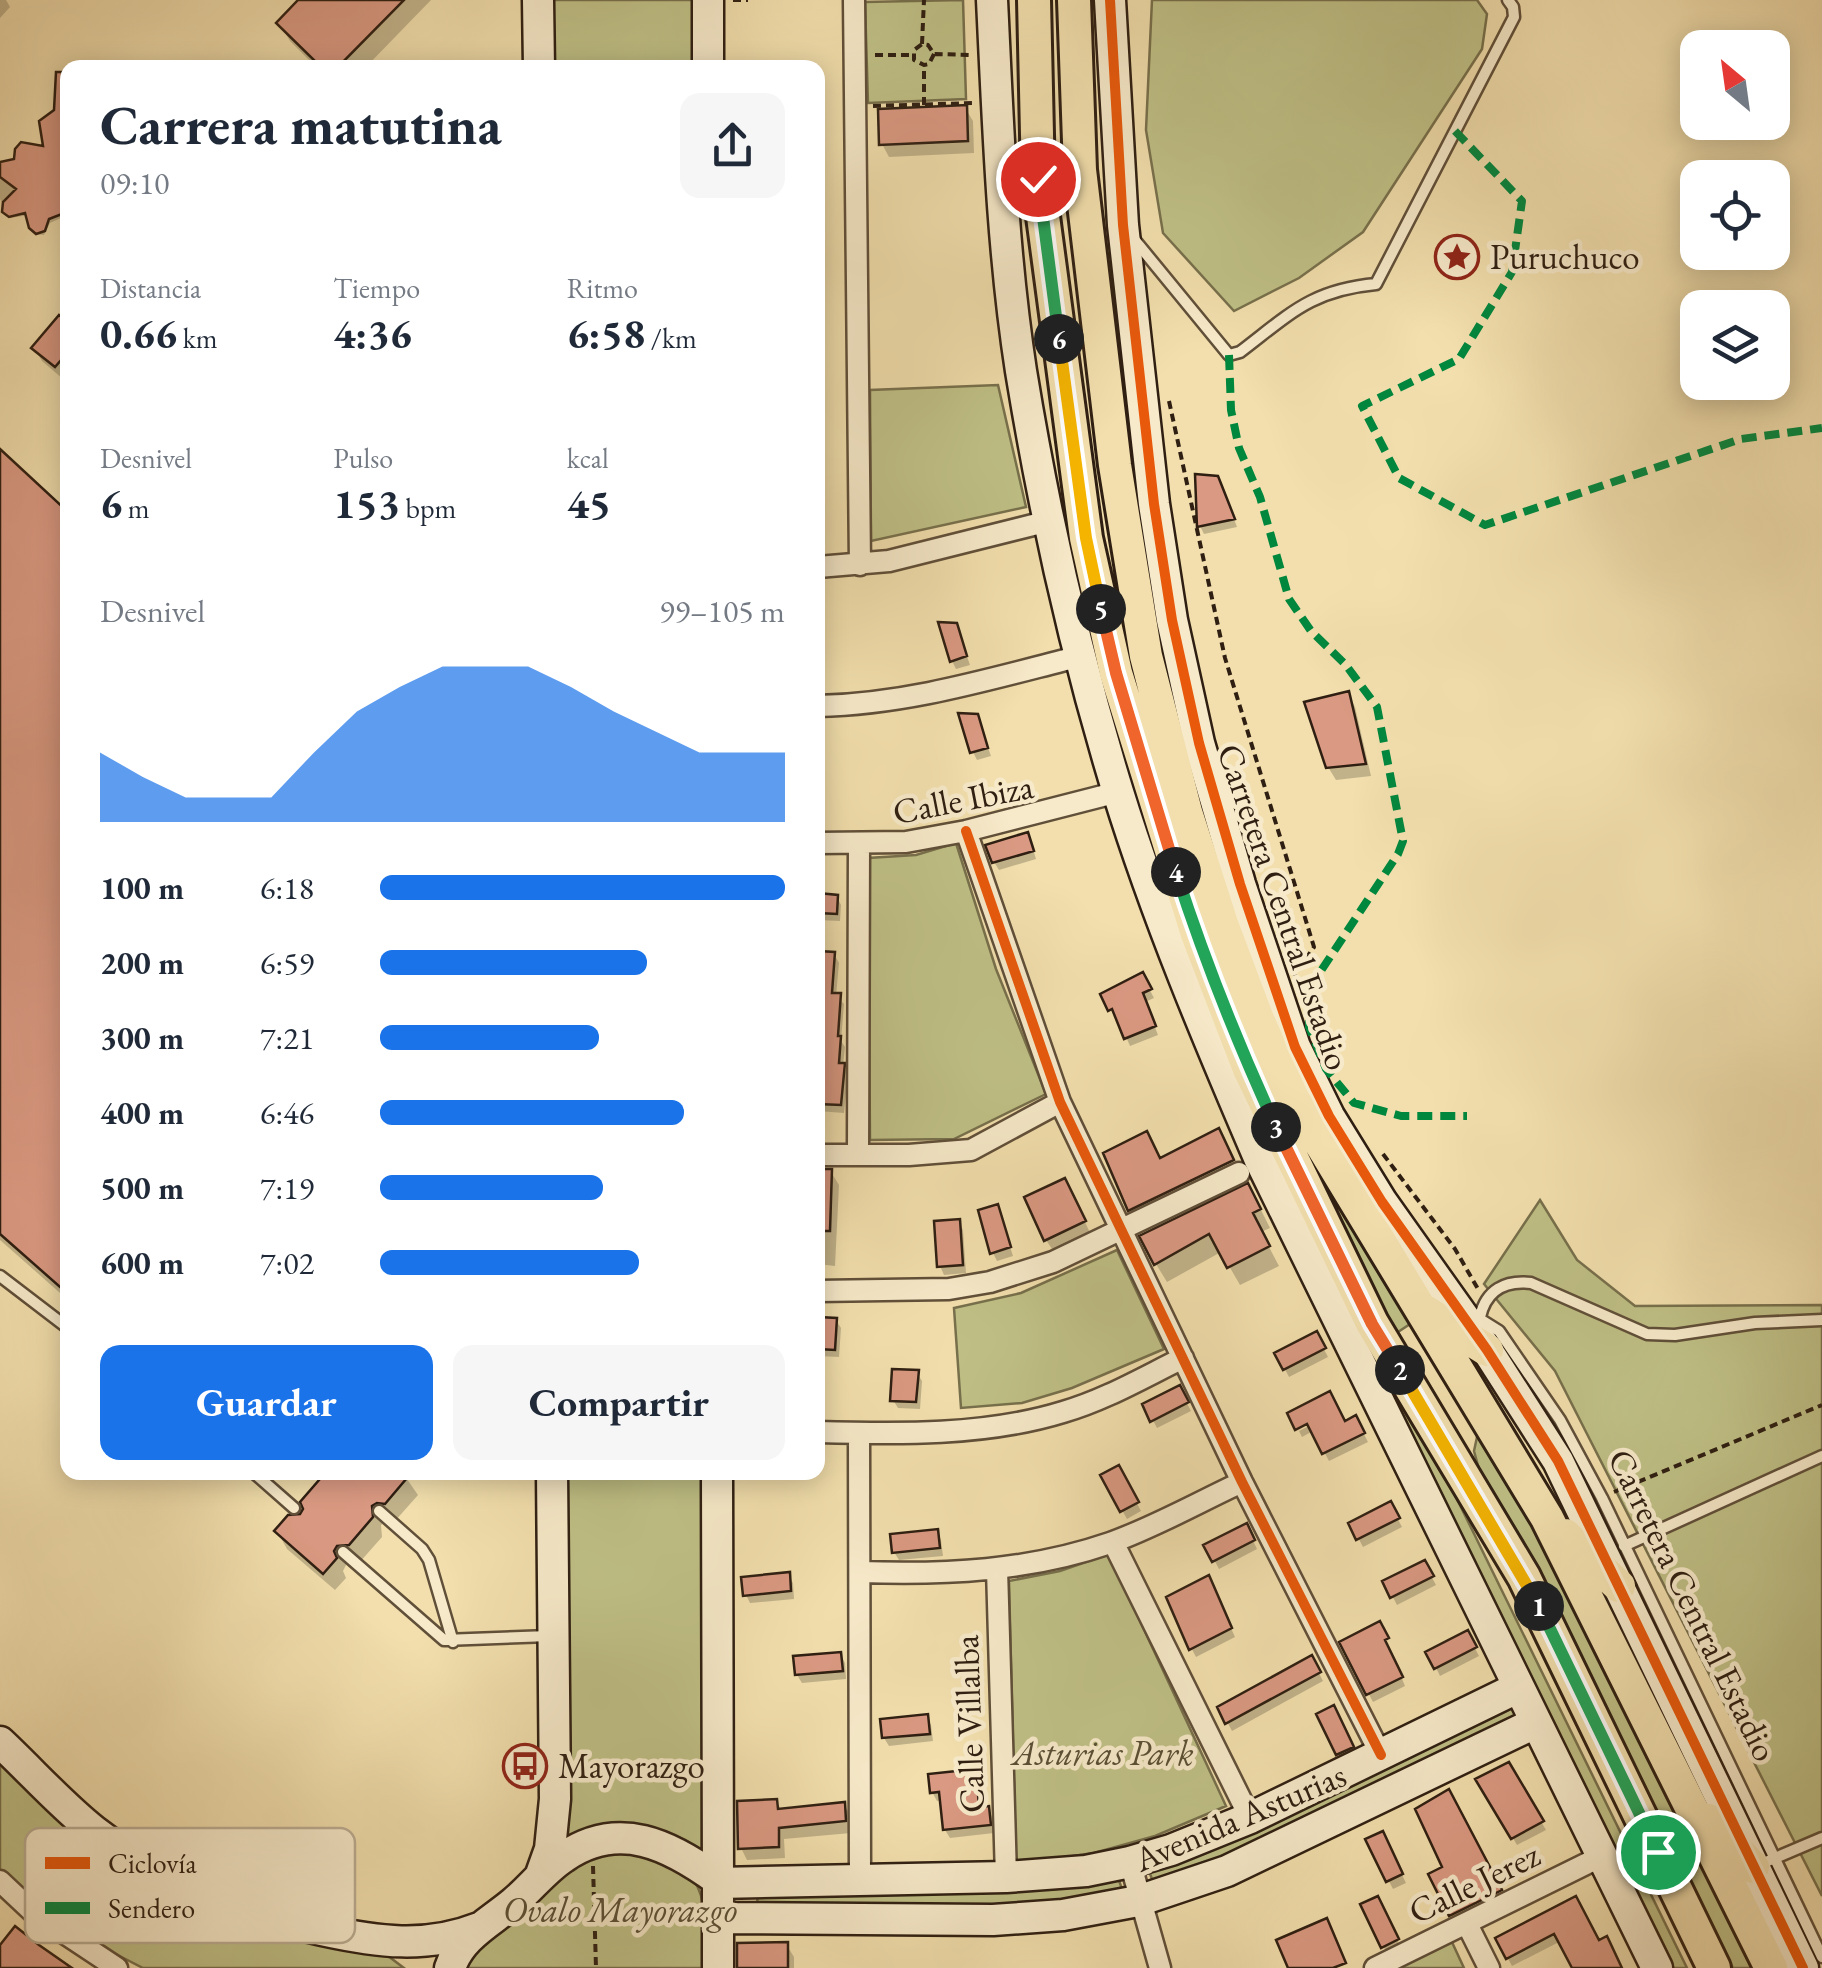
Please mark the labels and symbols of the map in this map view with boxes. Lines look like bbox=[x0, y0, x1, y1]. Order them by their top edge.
north arrow bbox=[1680, 30, 1790, 140]
pin bbox=[996, 137, 1081, 222]
place icon: Puruchuco bbox=[1434, 234, 1480, 280]
place label: Puruchuco bbox=[1490, 234, 1640, 279]
pin: 6 bbox=[1034, 314, 1084, 364]
pin: 5 bbox=[1076, 584, 1126, 634]
street label: Carretera Central Estadio bbox=[1208, 738, 1361, 1076]
street label: Calle Ibiza bbox=[889, 763, 1037, 834]
pin: 4 bbox=[1151, 847, 1201, 897]
pin: 3 bbox=[1251, 1102, 1301, 1152]
pin: 2 bbox=[1375, 1345, 1425, 1395]
street label: Carretera Central Estadio bbox=[1598, 1441, 1789, 1768]
pin: 1 bbox=[1514, 1581, 1564, 1631]
street label: Calle Villalba bbox=[943, 1634, 994, 1814]
park label: Asturias Park bbox=[1009, 1730, 1194, 1775]
bus stop icon: Mayorazgo bbox=[502, 1743, 548, 1789]
place label: Mayorazgo bbox=[558, 1743, 705, 1788]
street label: Avenida Asturias bbox=[1126, 1752, 1353, 1882]
pin bbox=[1616, 1810, 1701, 1895]
legend bbox=[25, 1828, 355, 1943]
street label: Calle Jerez bbox=[1401, 1831, 1547, 1934]
text: Ciclovía bbox=[108, 1845, 197, 1881]
park label: Ovalo Mayorazgo bbox=[503, 1887, 737, 1933]
text: Sendero bbox=[108, 1890, 195, 1926]

